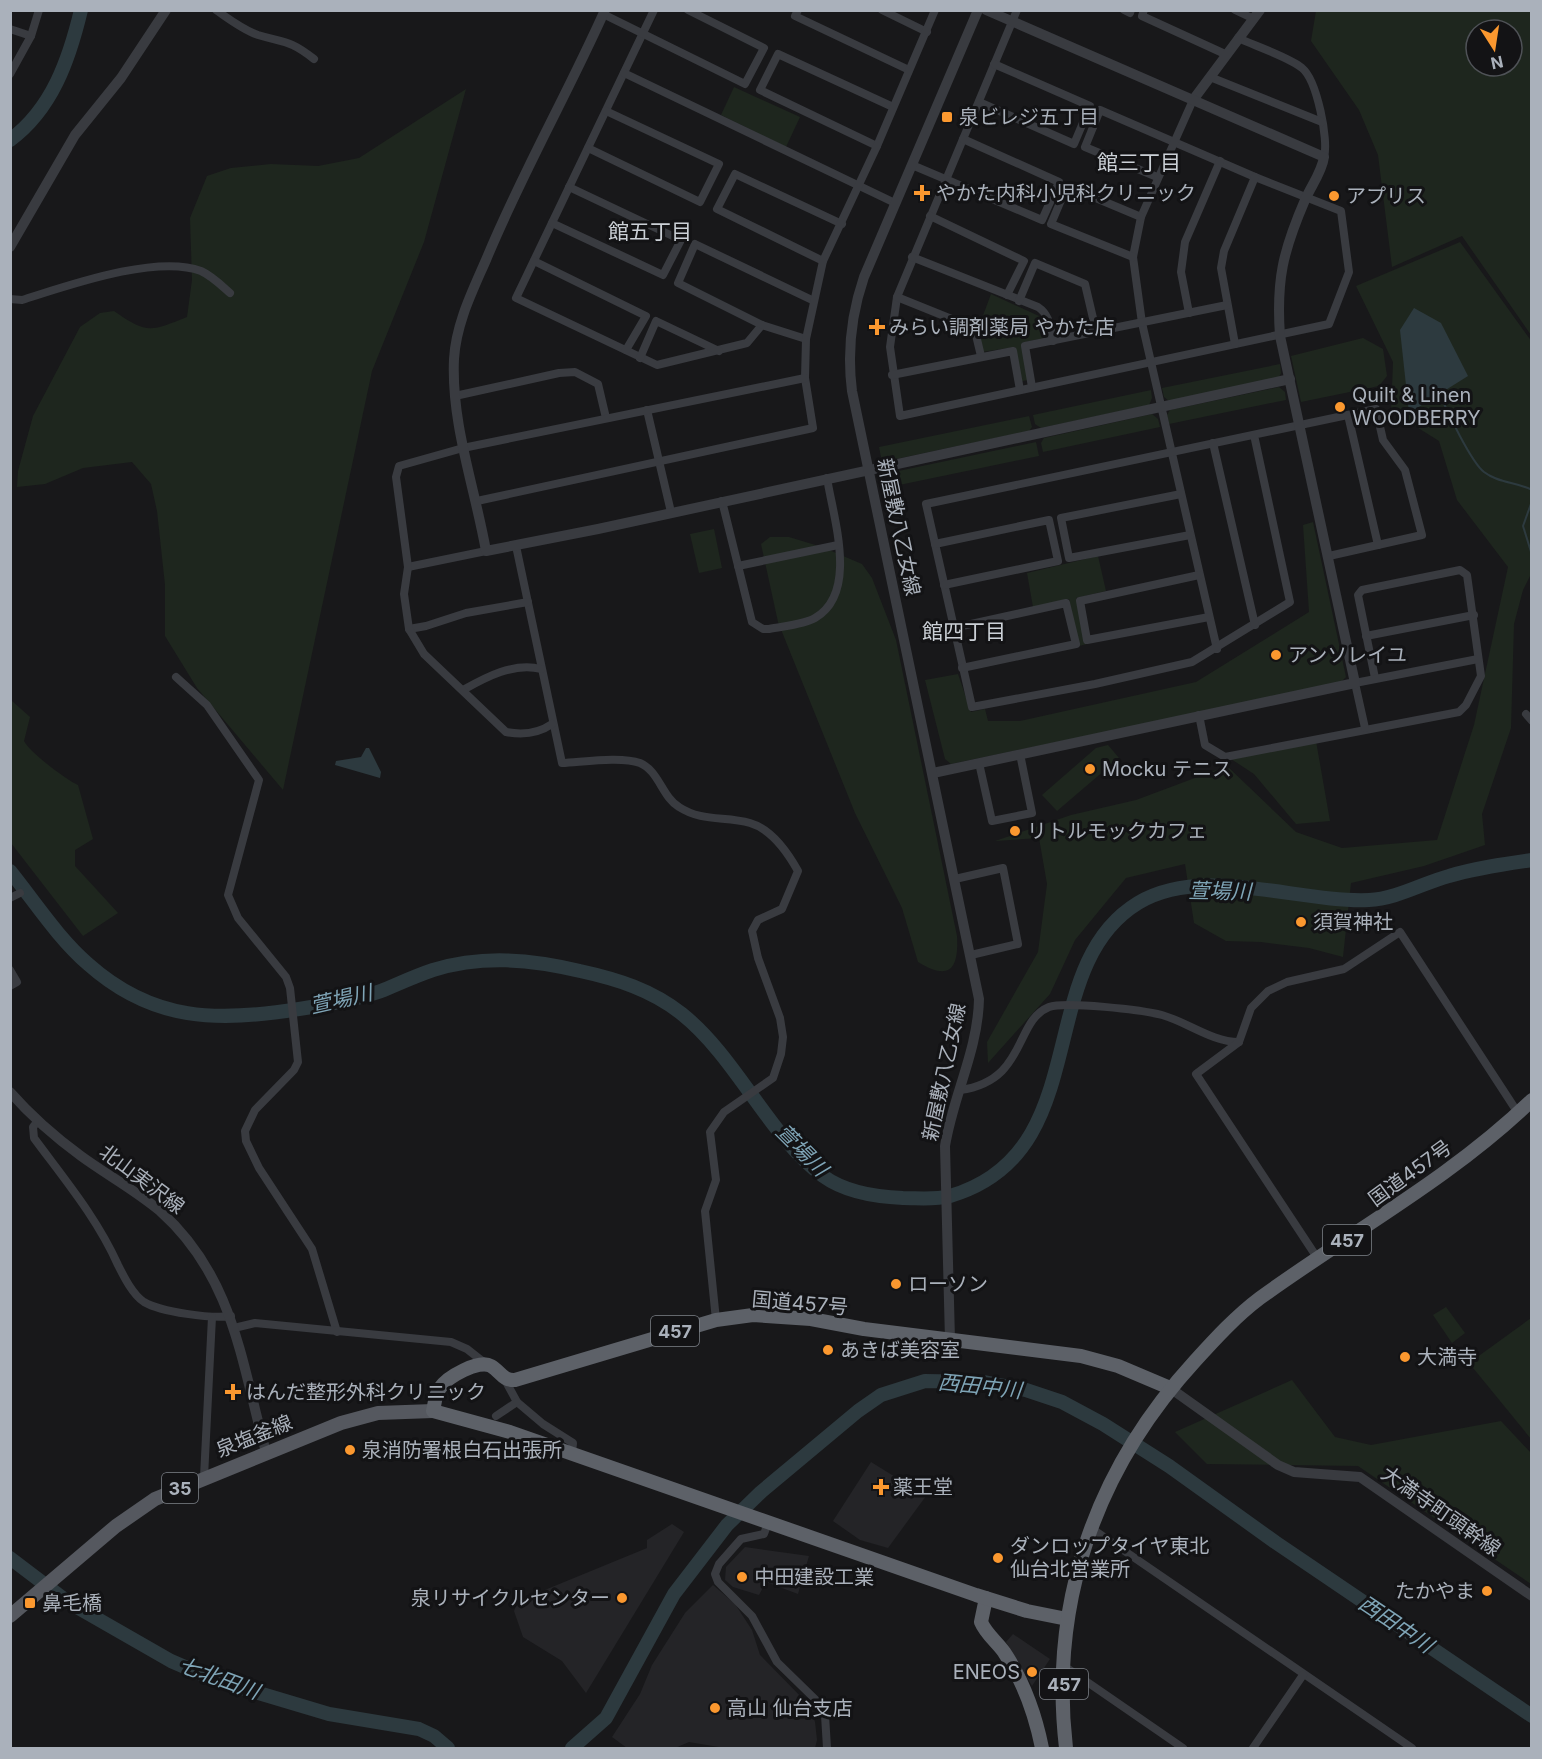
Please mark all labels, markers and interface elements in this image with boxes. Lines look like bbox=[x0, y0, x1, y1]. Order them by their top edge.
north arrow bbox=[1464, 18, 1524, 78]
text: N bbox=[1489, 52, 1505, 74]
place label: 泉ビレジ五丁目 bbox=[959, 105, 1099, 129]
marker: 泉ビレジ五丁目 bbox=[940, 110, 954, 124]
district label: 館三丁目 bbox=[1097, 150, 1181, 175]
place label: やかた内科小児科クリニック bbox=[936, 181, 1196, 205]
marker: やかた内科小児科クリニック bbox=[913, 184, 931, 202]
place label: アプリス bbox=[1346, 184, 1426, 208]
marker: アプリス bbox=[1327, 189, 1341, 203]
district label: 館五丁目 bbox=[608, 219, 692, 244]
place label: みらい調剤薬局 やかた店 bbox=[889, 315, 1115, 339]
marker: みらい調剤薬局 やかた店 bbox=[870, 320, 884, 334]
place label: Quilt & Linen WOODBERRY bbox=[1352, 383, 1481, 430]
marker: Quilt & Linen WOODBERRY bbox=[1333, 400, 1347, 414]
street label: 新屋敷八乙女線 bbox=[873, 456, 925, 598]
district label: 館四丁目 bbox=[922, 619, 1006, 644]
place label: アンソレイユ bbox=[1288, 643, 1407, 667]
marker: アンソレイユ bbox=[1269, 648, 1283, 662]
place label: Mocku テニス bbox=[1102, 757, 1232, 781]
marker: Mocku テニス bbox=[1083, 762, 1097, 776]
place label: リトルモックカフェ bbox=[1027, 819, 1207, 843]
marker: リトルモックカフェ bbox=[1008, 824, 1022, 838]
water label: 萱場川 bbox=[1188, 878, 1254, 904]
place label: 須賀神社 bbox=[1313, 910, 1393, 934]
marker: 須賀神社 bbox=[1294, 915, 1308, 929]
water label: 萱場川 bbox=[307, 979, 376, 1018]
street label: 新屋敷八乙女線 bbox=[918, 1001, 970, 1143]
water label: 萱場川 bbox=[771, 1119, 835, 1183]
street label: 国道457号 bbox=[1364, 1135, 1456, 1211]
street label: 北山実沢線 bbox=[95, 1139, 189, 1219]
road number: 457 bbox=[1323, 1225, 1371, 1255]
place label: ローソン bbox=[908, 1272, 988, 1296]
marker: ローソン bbox=[889, 1277, 903, 1291]
street label: 国道457号 bbox=[751, 1287, 849, 1319]
road number: 457 bbox=[651, 1316, 699, 1346]
place label: あきば美容室 bbox=[840, 1338, 960, 1362]
marker: あきば美容室 bbox=[821, 1343, 835, 1357]
place label: 大満寺 bbox=[1417, 1345, 1477, 1369]
marker: 大満寺 bbox=[1398, 1350, 1412, 1364]
water label: 西田中川 bbox=[937, 1369, 1025, 1403]
place label: はんだ整形外科クリニック bbox=[246, 1380, 486, 1404]
marker: はんだ整形外科クリニック bbox=[224, 1383, 242, 1401]
street label: 泉塩釜線 bbox=[212, 1410, 296, 1462]
place label: 泉消防署根白石出張所 bbox=[362, 1438, 562, 1462]
marker: 泉消防署根白石出張所 bbox=[343, 1443, 357, 1457]
street label: 大満寺町頭幹線 bbox=[1377, 1461, 1505, 1561]
road number: 35 bbox=[162, 1473, 198, 1503]
place label: 薬王堂 bbox=[893, 1475, 953, 1499]
marker: 薬王堂 bbox=[874, 1480, 888, 1494]
place label: ダンロップタイヤ東北 仙台北営業所 bbox=[1010, 1534, 1209, 1581]
marker: ダンロップタイヤ東北 仙台北営業所 bbox=[991, 1551, 1005, 1565]
place label: 中田建設工業 bbox=[754, 1565, 874, 1589]
marker: 中田建設工業 bbox=[735, 1570, 749, 1584]
place label: たかやま bbox=[1395, 1579, 1475, 1603]
marker: たかやま bbox=[1480, 1584, 1494, 1598]
place label: 泉リサイクルセンター bbox=[411, 1586, 610, 1610]
water label: 西田中川 bbox=[1354, 1590, 1439, 1659]
place label: 鼻毛橋 bbox=[42, 1591, 102, 1615]
marker: 泉リサイクルセンター bbox=[615, 1591, 629, 1605]
marker: 鼻毛橋 bbox=[23, 1596, 37, 1610]
water label: 七北田川 bbox=[175, 1652, 265, 1705]
place label: ENEOS bbox=[953, 1660, 1020, 1684]
marker: ENEOS bbox=[1025, 1665, 1039, 1679]
road number: 457 bbox=[1040, 1669, 1088, 1699]
place label: 高山 仙台支店 bbox=[727, 1696, 853, 1720]
marker: 高山 仙台支店 bbox=[708, 1701, 722, 1715]

